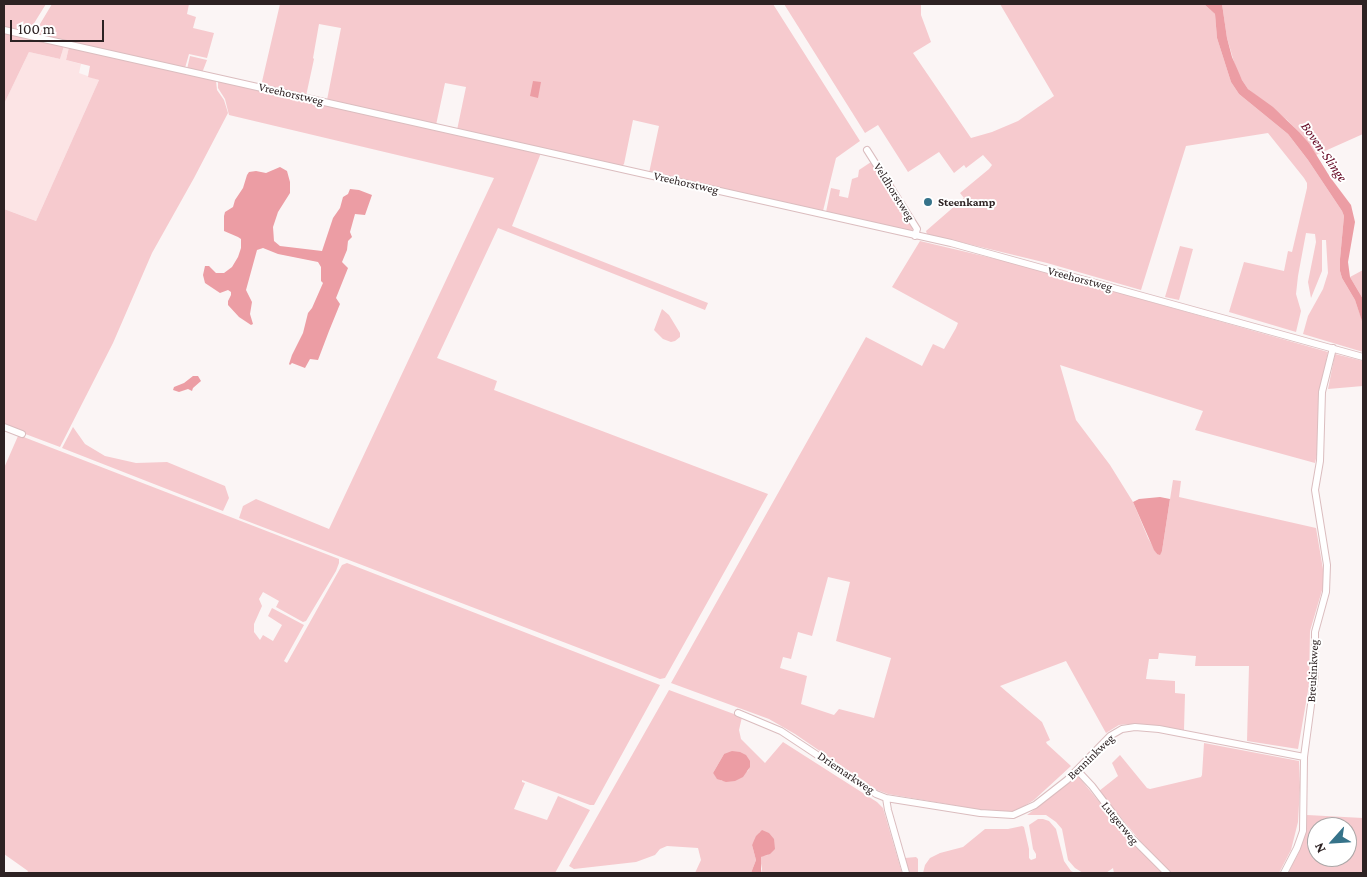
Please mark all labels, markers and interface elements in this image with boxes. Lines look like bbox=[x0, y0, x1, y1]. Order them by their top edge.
scale bar bbox=[12, 10, 106, 42]
text: 100 m bbox=[18, 21, 55, 37]
street label: Vreehorstweg bbox=[257, 80, 325, 108]
water label: Boven-Slinge bbox=[1297, 119, 1351, 185]
street label: Veldhorstweg bbox=[870, 160, 918, 224]
street label: Vreehorstweg bbox=[652, 169, 720, 197]
place label: Steenkamp bbox=[938, 195, 995, 209]
marker: Steenkamp bbox=[922, 196, 934, 208]
street label: Vreehorstweg bbox=[1046, 263, 1114, 295]
street label: Breukinkweg bbox=[1304, 639, 1322, 703]
street label: Benninkweg bbox=[1065, 731, 1117, 783]
street label: Driemarkweg bbox=[815, 749, 877, 797]
street label: Lutgerweg bbox=[1098, 799, 1142, 847]
north arrow bbox=[1307, 817, 1357, 867]
text: N bbox=[1310, 840, 1329, 856]

